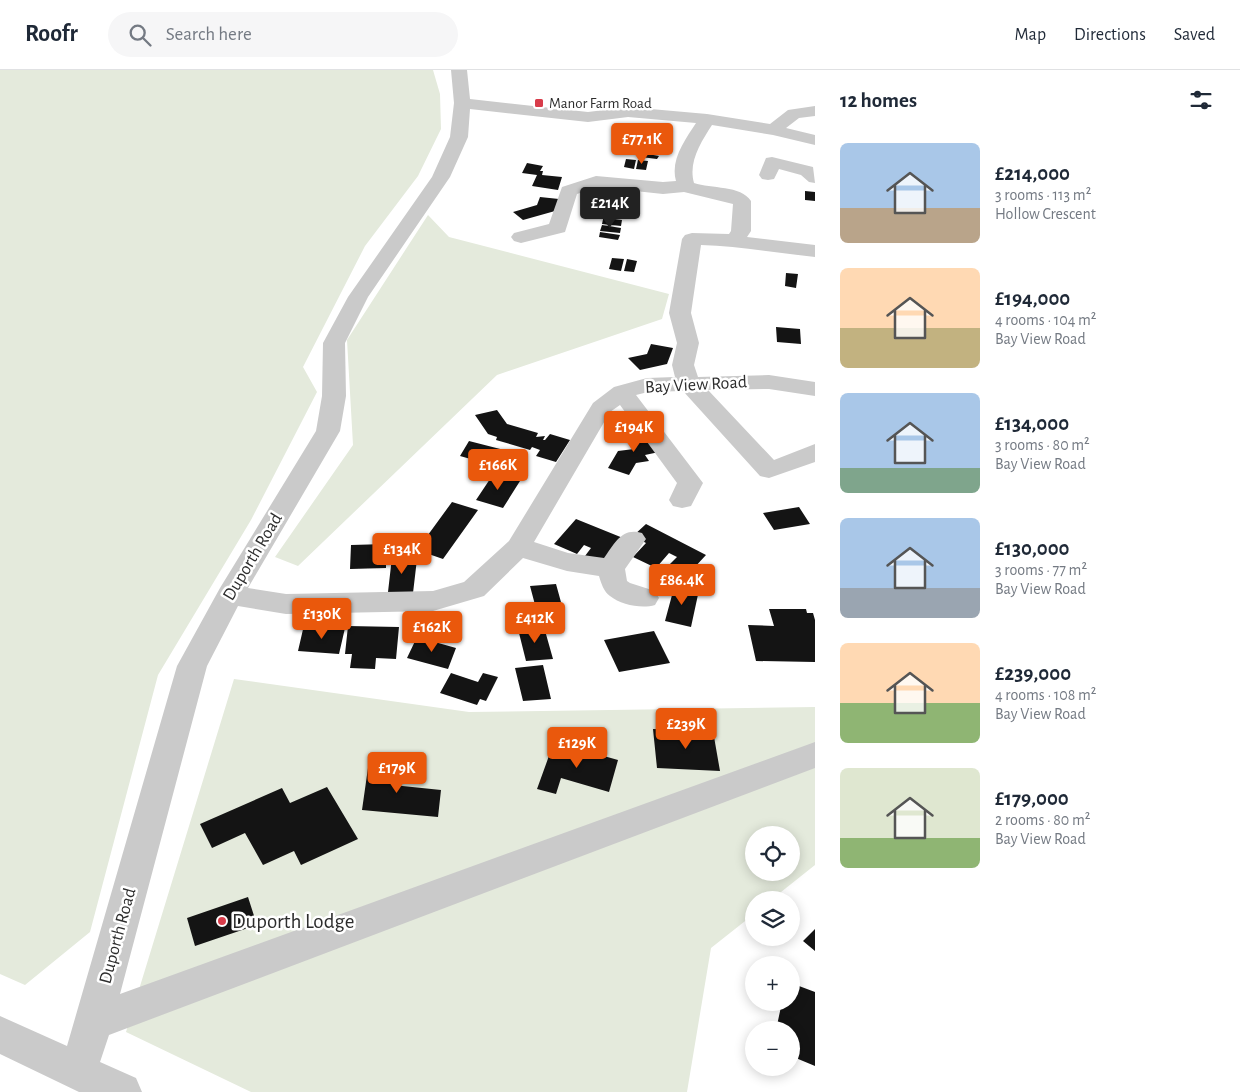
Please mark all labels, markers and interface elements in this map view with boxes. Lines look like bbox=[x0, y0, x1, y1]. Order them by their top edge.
search box bbox=[108, 12, 458, 57]
icon: search bbox=[126, 21, 154, 49]
text: Roofr bbox=[25, 22, 78, 46]
text: Search here bbox=[166, 25, 252, 44]
text: Map bbox=[1015, 26, 1046, 44]
text: Directions bbox=[1074, 26, 1146, 44]
text: Saved bbox=[1174, 26, 1215, 44]
icon: filters bbox=[1187, 86, 1215, 114]
text: 12 homes bbox=[840, 90, 917, 111]
place label: Manor Farm Road bbox=[549, 96, 652, 111]
marker: Manor Farm Road bbox=[533, 97, 545, 109]
pin: £77.1K bbox=[601, 122, 683, 165]
text: £77.1K bbox=[622, 131, 662, 147]
icon: home bbox=[880, 163, 940, 223]
text: £214,000 bbox=[995, 163, 1070, 184]
pin: £214K bbox=[575, 186, 645, 229]
text: 3 rooms · 113 m² bbox=[995, 187, 1091, 203]
text: £214K bbox=[591, 195, 629, 211]
text: Hollow Crescent bbox=[995, 206, 1096, 222]
icon: home bbox=[880, 288, 940, 348]
text: £194,000 bbox=[995, 288, 1070, 309]
text: 4 rooms · 104 m² bbox=[995, 312, 1096, 328]
text: Bay View Road bbox=[995, 331, 1086, 347]
street label: Bay View Road bbox=[645, 373, 747, 397]
pin: £194K bbox=[599, 410, 669, 453]
icon: home bbox=[880, 413, 940, 473]
text: £134,000 bbox=[995, 413, 1069, 434]
text: £194K bbox=[615, 419, 653, 435]
text: 3 rooms · 80 m² bbox=[995, 437, 1090, 453]
pin: £166K bbox=[463, 448, 533, 491]
text: Bay View Road bbox=[995, 456, 1086, 472]
text: £166K bbox=[479, 457, 517, 473]
street label: Duporth Road bbox=[220, 510, 286, 604]
pin: £134K bbox=[367, 532, 437, 575]
icon: home bbox=[880, 538, 940, 598]
text: £130,000 bbox=[995, 538, 1070, 559]
text: £134K bbox=[383, 541, 421, 557]
text: 3 rooms · 77 m² bbox=[995, 562, 1087, 578]
pin: £86.4K bbox=[641, 564, 723, 606]
text: £86.4K bbox=[660, 572, 704, 588]
text: Bay View Road bbox=[995, 581, 1086, 597]
pin: £130K bbox=[287, 598, 357, 640]
pin: £412K bbox=[500, 602, 570, 644]
text: £130K bbox=[303, 606, 341, 622]
pin: £162K bbox=[397, 610, 467, 653]
text: £412K bbox=[516, 610, 554, 626]
text: £162K bbox=[413, 619, 451, 635]
icon: home bbox=[880, 663, 940, 723]
text: £239,000 bbox=[995, 663, 1071, 684]
text: 4 rooms · 108 m² bbox=[995, 687, 1096, 703]
text: Bay View Road bbox=[995, 706, 1086, 722]
pin: £239K bbox=[651, 708, 721, 750]
text: £239K bbox=[667, 716, 705, 732]
pin: £129K bbox=[542, 726, 612, 769]
text: £129K bbox=[558, 735, 596, 751]
pin: £179K bbox=[362, 752, 432, 794]
text: £179K bbox=[379, 760, 415, 776]
icon: home bbox=[880, 788, 940, 848]
text: £179,000 bbox=[995, 788, 1069, 809]
text: 2 rooms · 80 m² bbox=[995, 812, 1090, 828]
map controls bbox=[745, 826, 800, 1076]
button: locate bbox=[745, 826, 800, 881]
text: Bay View Road bbox=[995, 831, 1086, 847]
street label: Duporth Road bbox=[97, 886, 139, 986]
button: layers bbox=[745, 891, 800, 946]
place label: Duporth Lodge bbox=[232, 911, 354, 932]
marker: Duporth Lodge bbox=[216, 915, 228, 927]
button: + bbox=[745, 956, 800, 1011]
button: − bbox=[745, 1021, 800, 1076]

